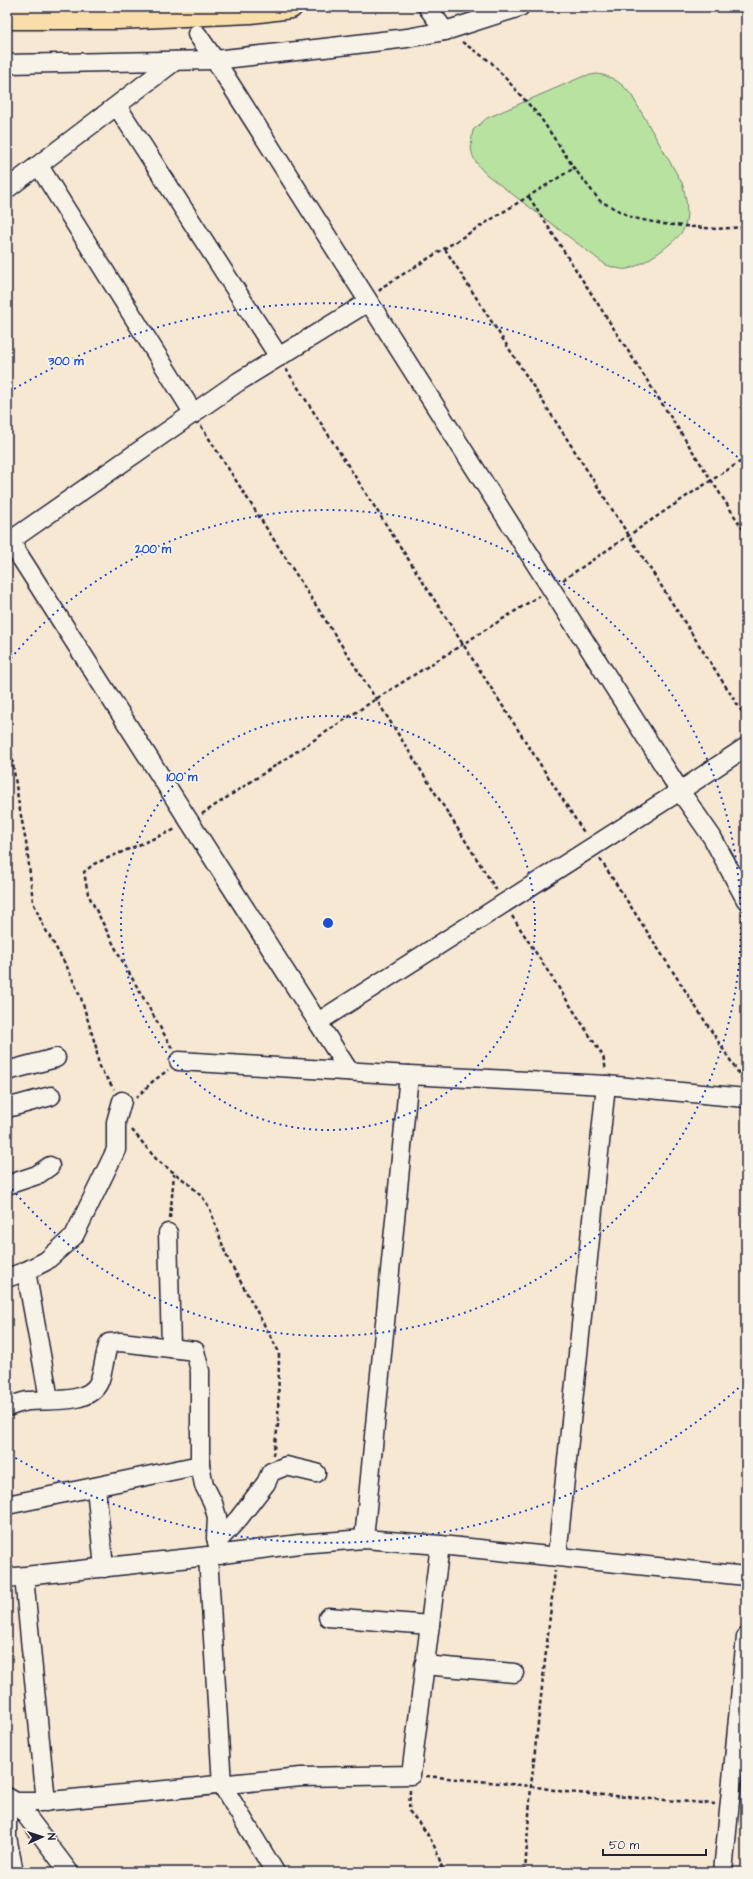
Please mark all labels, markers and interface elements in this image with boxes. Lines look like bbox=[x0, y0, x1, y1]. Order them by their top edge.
text: 300 m bbox=[47, 353, 84, 370]
text: 200 m bbox=[134, 541, 172, 558]
text: 100 m bbox=[167, 769, 198, 786]
centre of rings bbox=[321, 916, 335, 930]
north arrow bbox=[22, 1817, 62, 1857]
scale bar bbox=[603, 1831, 706, 1857]
text: N bbox=[44, 1833, 59, 1840]
text: 50 m bbox=[609, 1837, 640, 1854]

